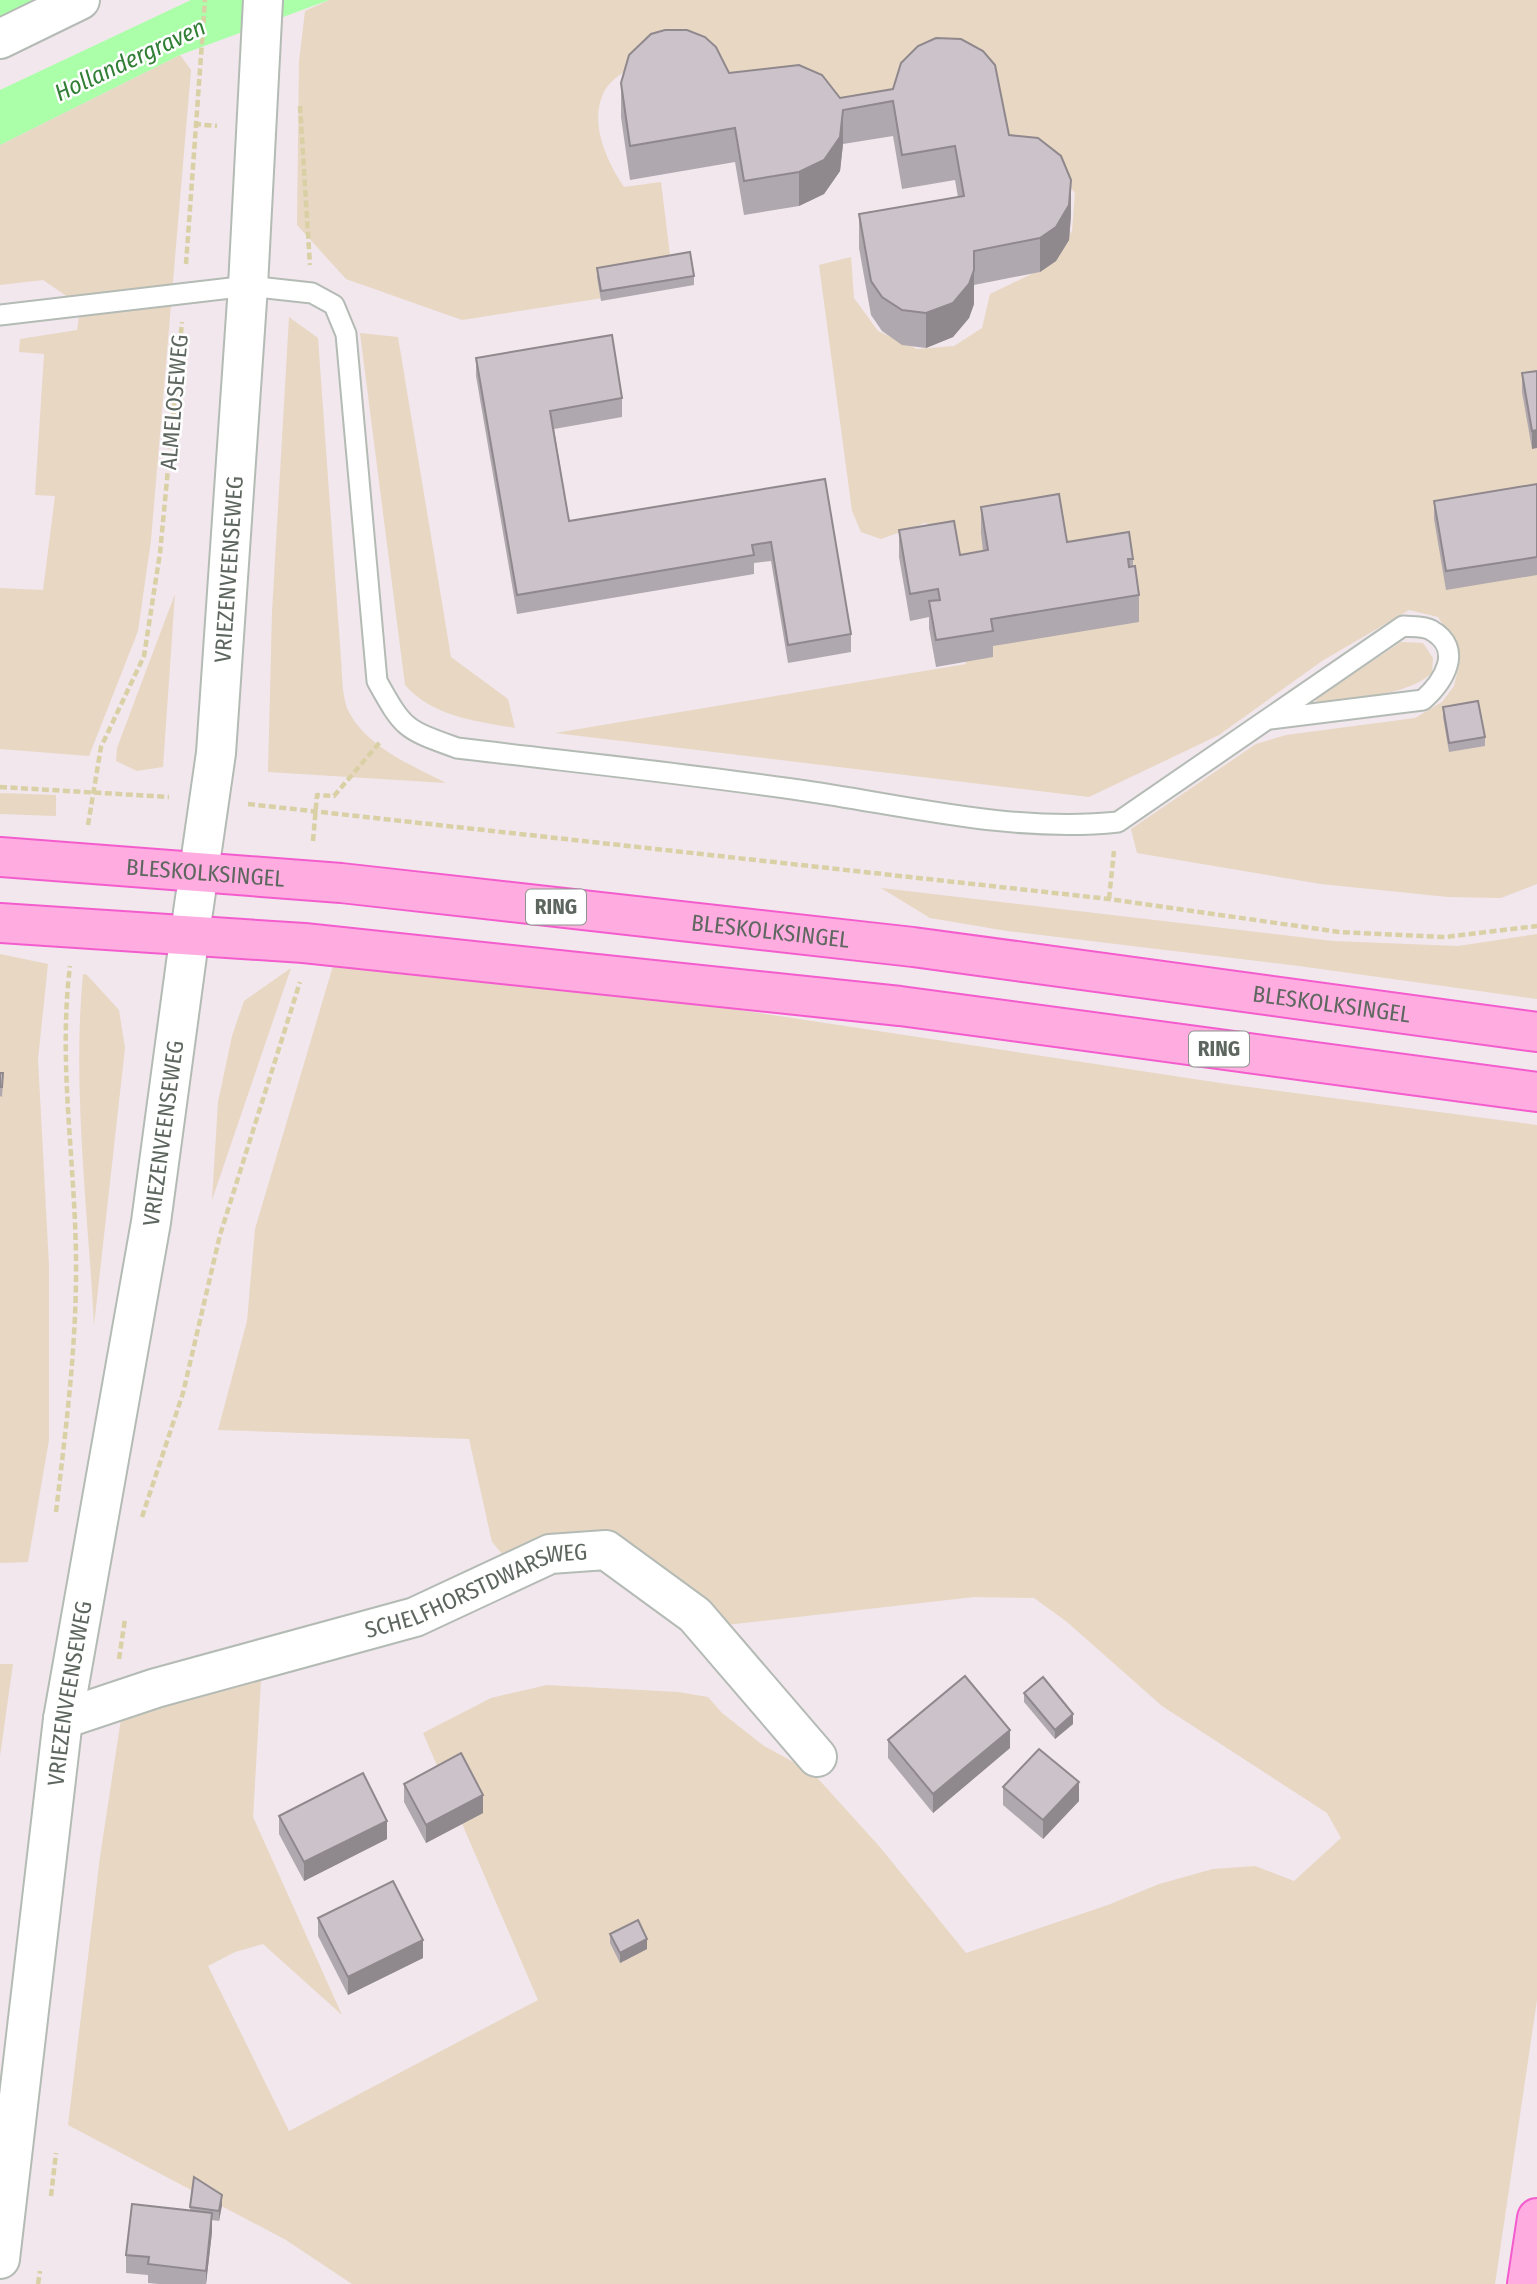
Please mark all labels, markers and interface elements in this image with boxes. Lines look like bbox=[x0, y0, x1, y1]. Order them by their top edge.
water label: Hollandergraven bbox=[50, 13, 210, 107]
street label: ALMELOSEWEG bbox=[154, 333, 194, 471]
street label: VRIEZENVEENSEWEG bbox=[208, 475, 249, 664]
street label: BLESKOLKSINGEL bbox=[125, 853, 286, 893]
road number: RING bbox=[526, 890, 586, 925]
street label: BLESKOLKSINGEL bbox=[690, 908, 851, 954]
street label: BLESKOLKSINGEL bbox=[1251, 979, 1412, 1029]
road number: RING bbox=[1189, 1032, 1249, 1066]
street label: VRIEZENVEENSEWEG bbox=[137, 1039, 189, 1228]
street label: SCHELFHORSTDWARSWEG bbox=[362, 1537, 588, 1644]
street label: VRIEZENVEENSEWEG bbox=[41, 1599, 98, 1787]

